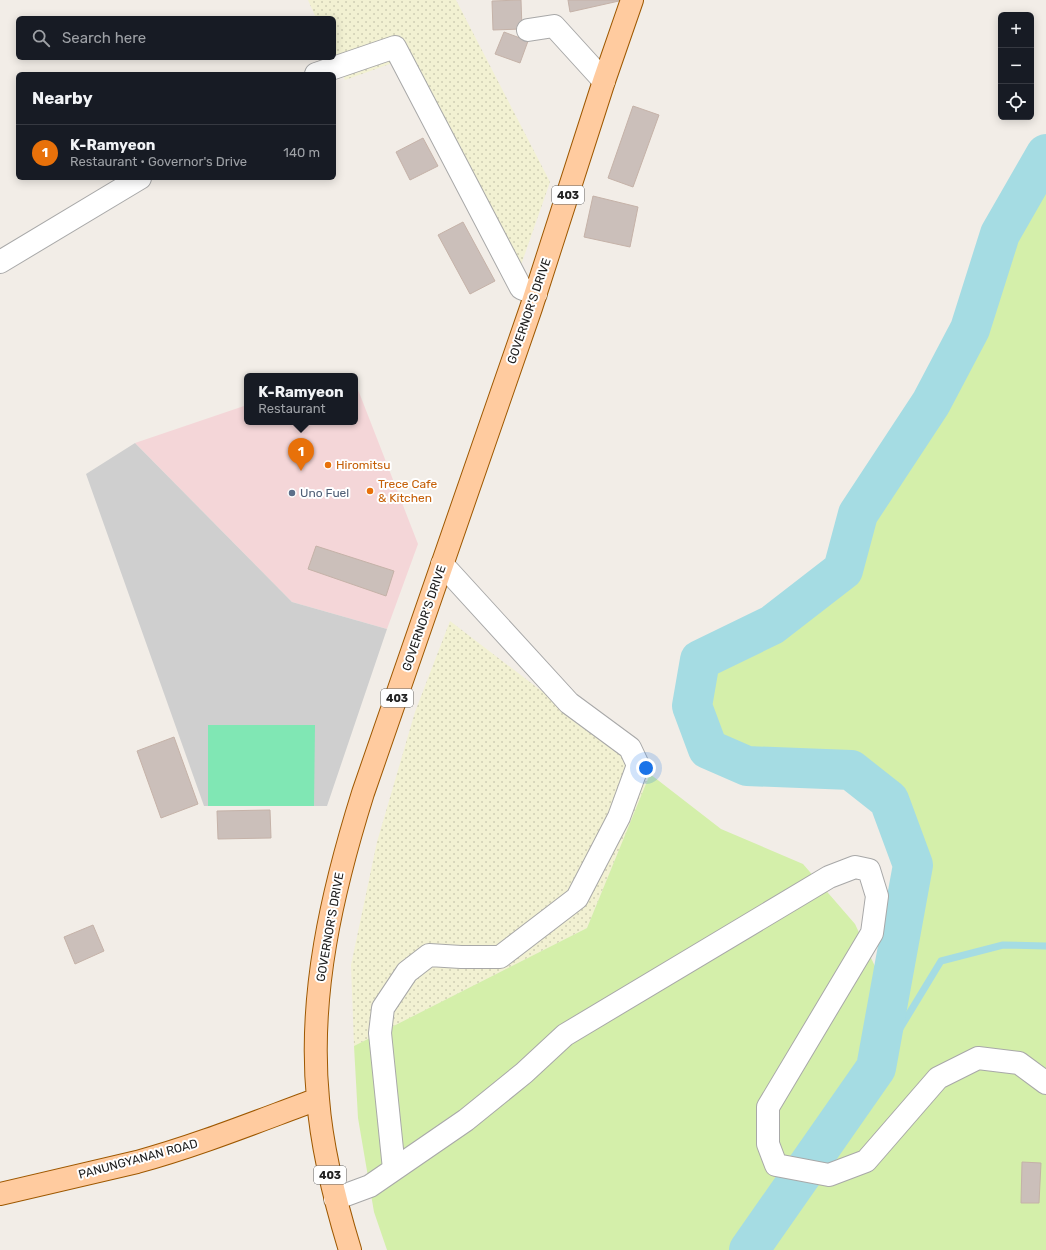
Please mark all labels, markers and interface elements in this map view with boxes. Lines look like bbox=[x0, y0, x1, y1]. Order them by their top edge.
map controls bbox=[998, 12, 1034, 120]
button: + bbox=[998, 12, 1034, 48]
search box bbox=[16, 16, 336, 60]
icon: search bbox=[30, 27, 52, 49]
text: Search here bbox=[62, 29, 146, 47]
button: − bbox=[998, 48, 1034, 84]
button: locate bbox=[998, 84, 1034, 120]
text: Nearby bbox=[32, 88, 93, 108]
text: K-Ramyeon bbox=[70, 136, 155, 154]
text: 1 bbox=[42, 145, 48, 160]
text: 140 m bbox=[283, 145, 320, 160]
text: Restaurant · Governor's Drive bbox=[70, 154, 247, 169]
road number: 403 bbox=[552, 186, 584, 204]
street label: GOVERNOR'S DRIVE bbox=[504, 256, 554, 366]
popup bbox=[244, 373, 358, 425]
text: K-Ramyeon bbox=[258, 383, 344, 401]
text: Restaurant bbox=[258, 401, 326, 416]
pin: 1 bbox=[288, 438, 314, 471]
place label: Hiromitsu bbox=[336, 458, 390, 472]
marker: Hiromitsu bbox=[323, 460, 333, 470]
place label: Trece Cafe & Kitchen bbox=[378, 477, 437, 505]
place label: Uno Fuel bbox=[300, 486, 349, 500]
marker: Trece Cafe & Kitchen bbox=[365, 486, 375, 496]
marker: Uno Fuel bbox=[287, 488, 297, 498]
street label: GOVERNOR'S DRIVE bbox=[399, 563, 449, 673]
road number: 403 bbox=[381, 689, 413, 707]
your location bbox=[636, 758, 656, 778]
street label: GOVERNOR'S DRIVE bbox=[313, 871, 347, 983]
street label: PANUNGYANAN ROAD bbox=[77, 1136, 199, 1182]
road number: 403 bbox=[314, 1166, 346, 1184]

